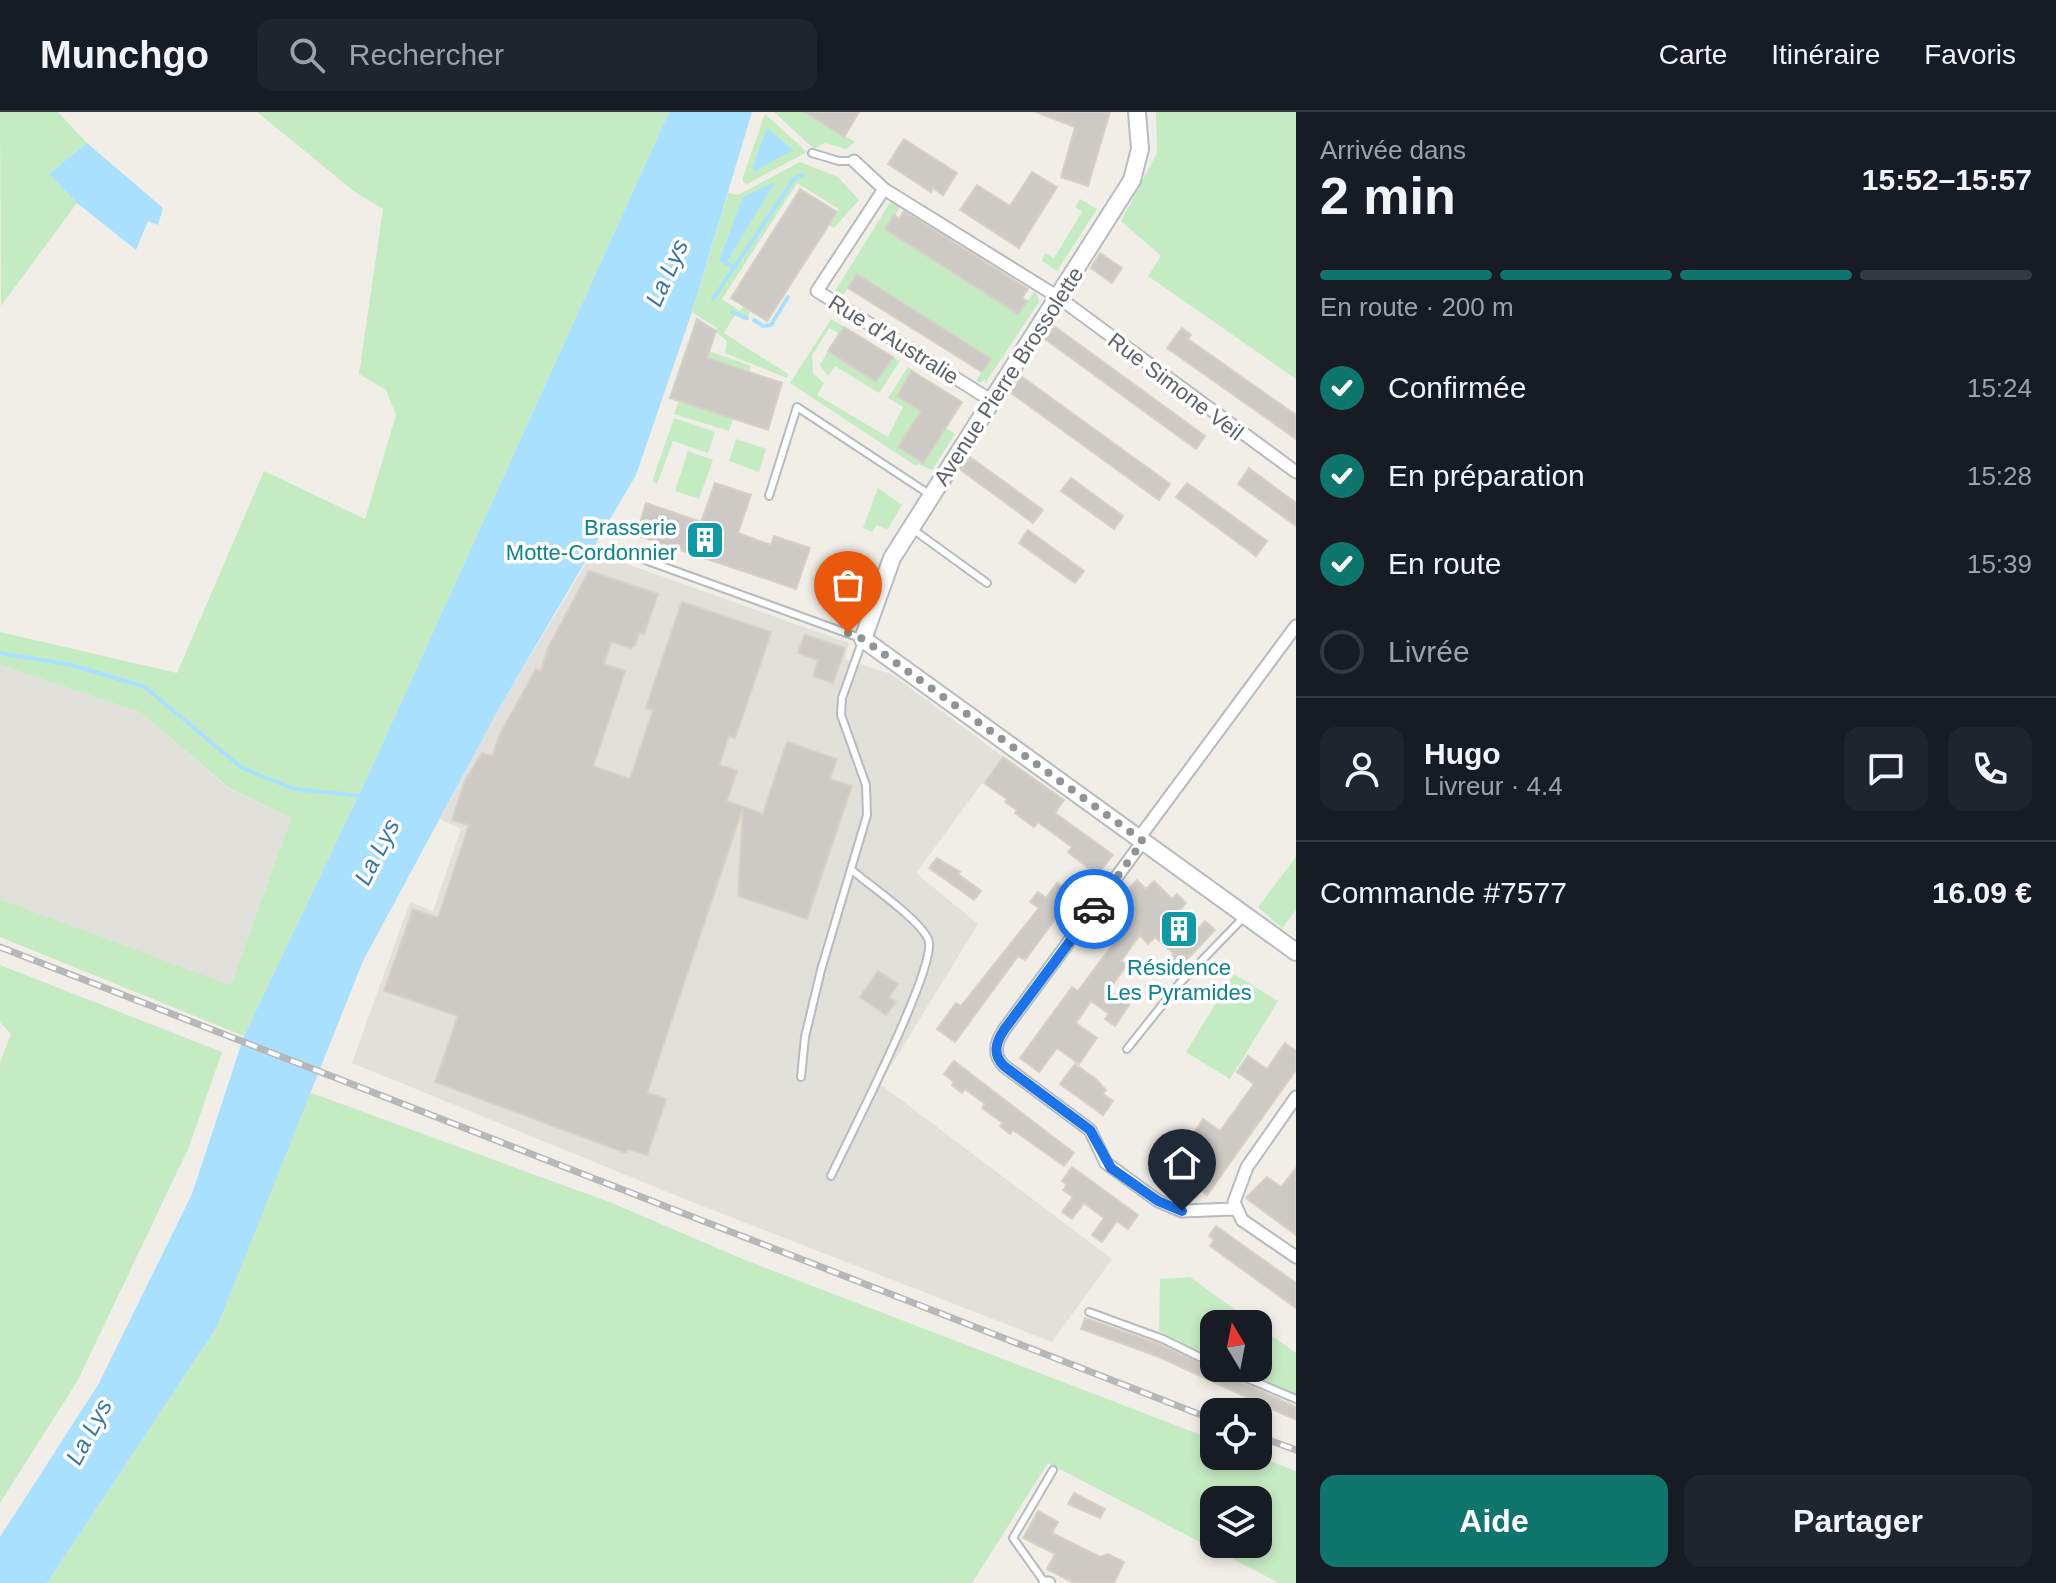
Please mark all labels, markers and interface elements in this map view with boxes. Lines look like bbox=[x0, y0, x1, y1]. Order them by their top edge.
search box bbox=[257, 19, 817, 91]
icon: search bbox=[285, 33, 329, 77]
text: Munchgo bbox=[40, 34, 209, 76]
text: Rechercher bbox=[349, 38, 504, 71]
text: Carte bbox=[1659, 39, 1727, 70]
text: Itinéraire bbox=[1771, 39, 1880, 70]
text: Favoris bbox=[1924, 39, 2016, 70]
text: Arrivée dans bbox=[1320, 135, 1466, 165]
text: 15:52–15:57 bbox=[1862, 163, 2032, 196]
text: 2 min bbox=[1320, 167, 1456, 225]
water label: La Lys bbox=[640, 235, 693, 310]
street label: Avenue Pierre Brossolette bbox=[928, 262, 1088, 490]
street label: Rue d'Australie bbox=[824, 289, 963, 389]
text: En route · 200 m bbox=[1320, 292, 1514, 322]
street label: Rue Simone Veil bbox=[1103, 327, 1248, 445]
icon: check bbox=[1320, 366, 1364, 410]
text: Confirmée bbox=[1388, 371, 1526, 404]
text: 15:24 bbox=[1967, 373, 2032, 403]
icon: check bbox=[1320, 454, 1364, 498]
text: En préparation bbox=[1388, 459, 1585, 492]
text: 15:28 bbox=[1967, 461, 2032, 491]
place label: Brasserie Motte-Cordonnier bbox=[506, 515, 677, 565]
building icon: Brasserie Motte-Cordonnier bbox=[684, 519, 726, 561]
icon: check bbox=[1320, 542, 1364, 586]
text: En route bbox=[1388, 547, 1501, 580]
text: 15:39 bbox=[1967, 549, 2032, 579]
pin bbox=[814, 551, 882, 633]
icon: bag bbox=[826, 563, 870, 607]
text: Livrée bbox=[1388, 635, 1470, 668]
button: person bbox=[1320, 727, 1404, 811]
button: chat bbox=[1844, 727, 1928, 811]
button: phone bbox=[1948, 727, 2032, 811]
text: Hugo bbox=[1424, 737, 1501, 770]
text: Livreur · 4.4 bbox=[1424, 771, 1563, 801]
water label: La Lys bbox=[349, 814, 405, 889]
courier bbox=[1054, 869, 1134, 949]
text: Commande #7577 bbox=[1320, 876, 1567, 909]
text: 16.09 € bbox=[1932, 876, 2032, 909]
icon: car bbox=[1072, 887, 1116, 931]
building icon: Résidence Les Pyramides bbox=[1158, 908, 1200, 950]
place label: Résidence Les Pyramides bbox=[1106, 955, 1252, 1005]
pin bbox=[1148, 1129, 1216, 1211]
icon: home bbox=[1160, 1141, 1204, 1185]
north arrow bbox=[1200, 1310, 1272, 1382]
map controls bbox=[1200, 1310, 1272, 1558]
water label: La Lys bbox=[60, 1394, 117, 1469]
button: locate bbox=[1200, 1398, 1272, 1470]
button: Aide bbox=[1320, 1475, 1668, 1567]
button: Partager bbox=[1684, 1475, 2032, 1567]
button: layers bbox=[1200, 1486, 1272, 1558]

